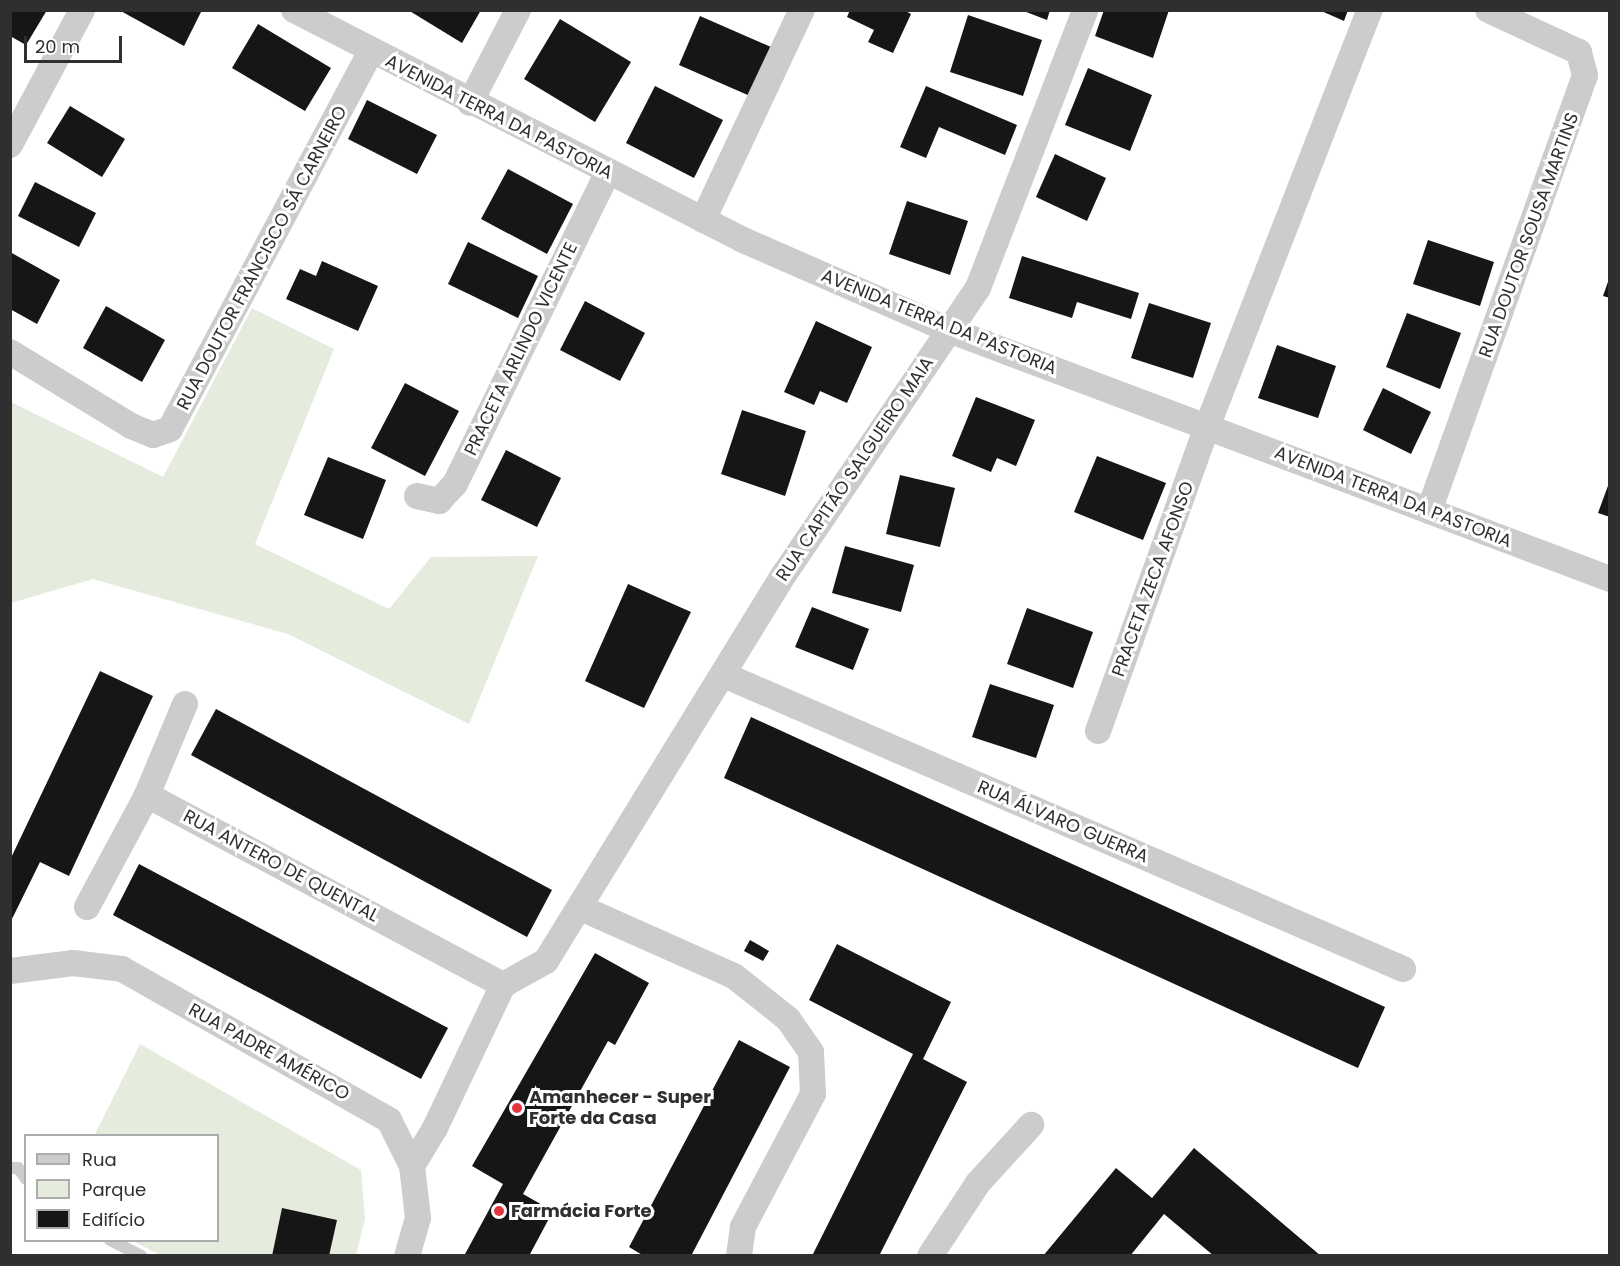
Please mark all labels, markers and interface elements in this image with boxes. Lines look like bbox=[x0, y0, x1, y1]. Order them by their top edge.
scale bar bbox=[27, 24, 124, 62]
text: 20 m bbox=[35, 34, 80, 59]
street label: AVENIDA TERRA DA PASTORIA bbox=[382, 50, 616, 184]
street label: RUA DOUTOR FRANCISCO SÁ CARNEIRO bbox=[172, 102, 352, 414]
street label: RUA DOUTOR SOUSA MARTINS bbox=[1475, 110, 1583, 360]
street label: PRACETA ARLINDO VICENTE bbox=[460, 239, 582, 459]
street label: AVENIDA TERRA DA PASTORIA bbox=[818, 265, 1060, 379]
street label: RUA CAPITÃO SALGUEIRO MAIA bbox=[772, 353, 938, 585]
street label: AVENIDA TERRA DA PASTORIA bbox=[1271, 442, 1515, 552]
street label: PRACETA ZECA AFONSO bbox=[1108, 479, 1198, 679]
street label: RUA ÁLVARO GUERRA bbox=[974, 776, 1152, 868]
street label: RUA ANTERO DE QUENTAL bbox=[180, 805, 382, 927]
street label: RUA PADRE AMÉRICO bbox=[185, 999, 353, 1105]
place label: Amanhecer - Super Forte da Casa bbox=[529, 1087, 711, 1130]
marker: Amanhecer - Super Forte da Casa bbox=[510, 1101, 524, 1115]
legend bbox=[24, 1134, 219, 1242]
text: Rua bbox=[82, 1147, 117, 1172]
text: Parque bbox=[82, 1177, 146, 1202]
place label: Farmácia Forte bbox=[511, 1200, 652, 1222]
marker: Farmácia Forte bbox=[492, 1204, 506, 1218]
text: Edifício bbox=[82, 1207, 145, 1232]

